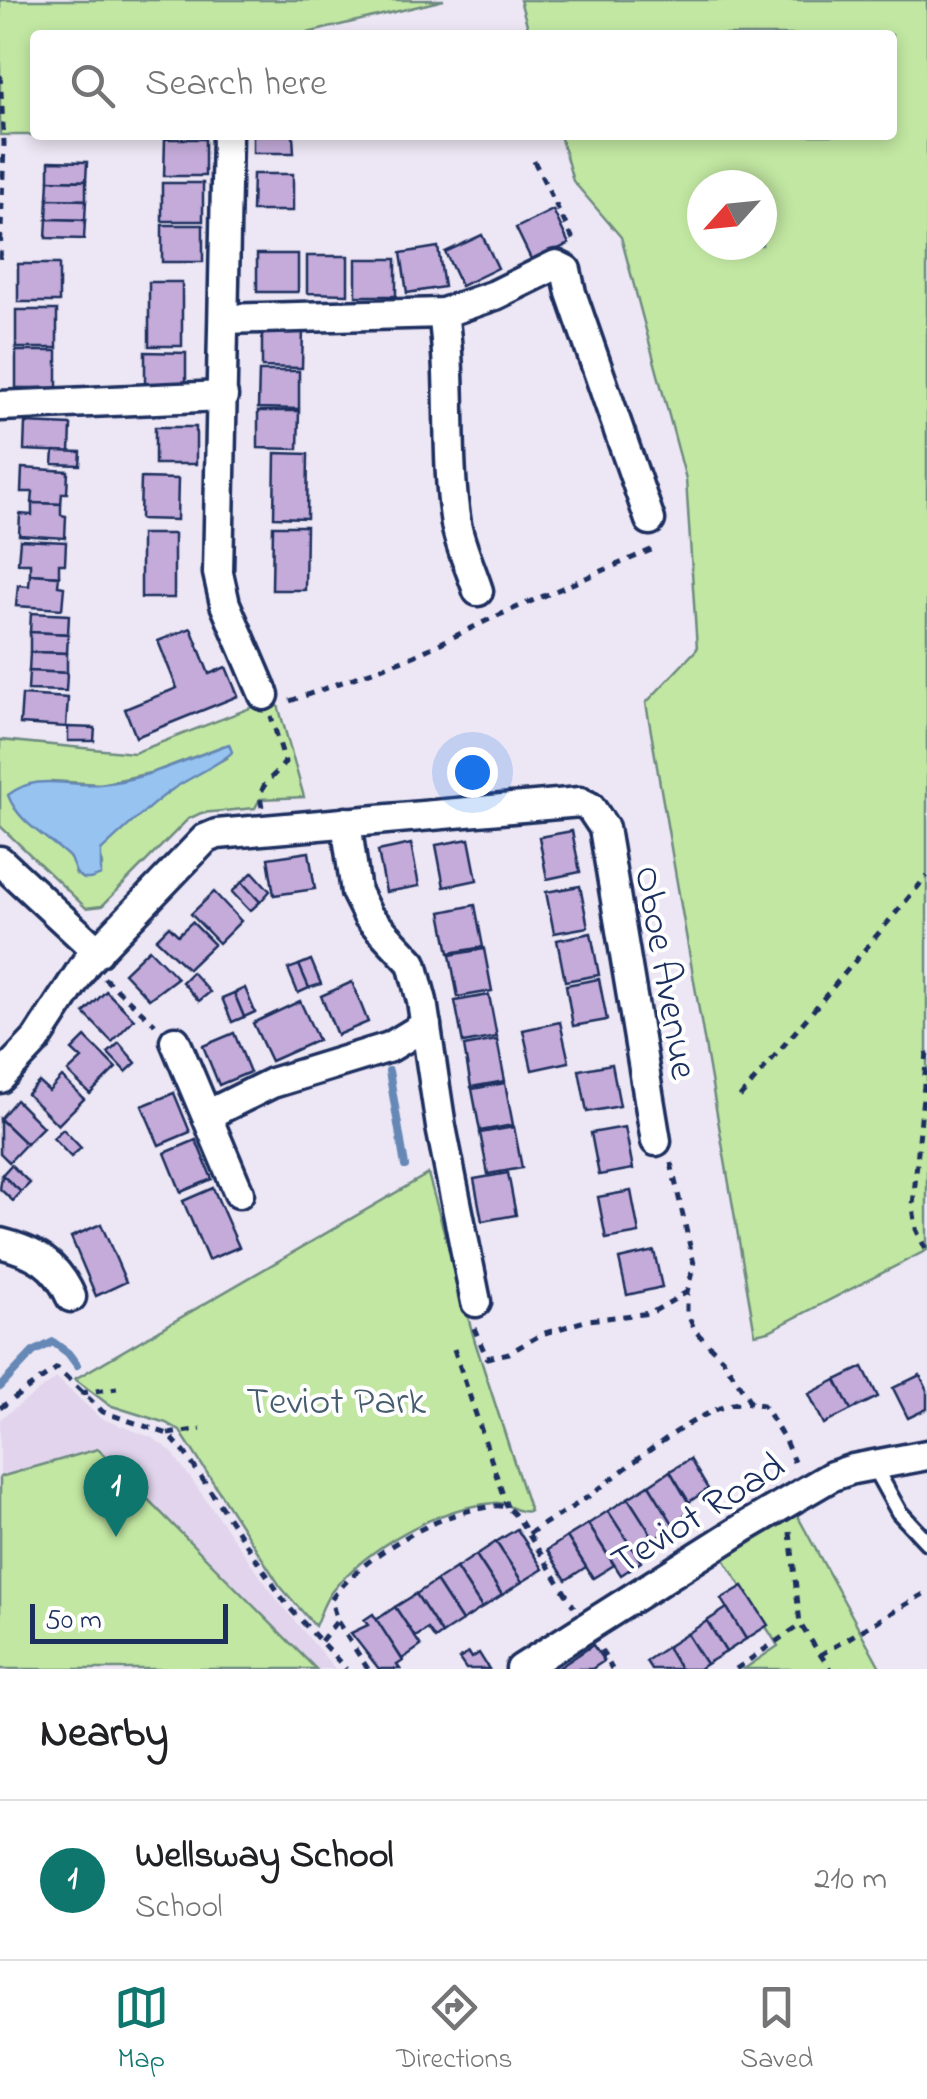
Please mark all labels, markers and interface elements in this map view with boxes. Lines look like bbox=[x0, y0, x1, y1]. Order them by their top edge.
search box bbox=[30, 30, 897, 140]
text: Search here bbox=[145, 57, 327, 113]
icon: search bbox=[65, 58, 120, 113]
north arrow bbox=[687, 170, 777, 260]
your location bbox=[447, 747, 498, 798]
street label: Oboe Avenue bbox=[616, 861, 711, 1084]
park label: Teviot Park bbox=[246, 1374, 426, 1433]
street label: Teviot Road bbox=[601, 1439, 798, 1592]
pin: 1 bbox=[84, 1454, 148, 1537]
scale bar bbox=[30, 1599, 228, 1644]
text: 50 m bbox=[45, 1601, 102, 1642]
text: Nearby bbox=[40, 1704, 168, 1765]
text: Wellsway School bbox=[135, 1829, 394, 1885]
text: 1 bbox=[67, 1857, 78, 1904]
text: 210 m bbox=[814, 1857, 887, 1904]
text: School bbox=[135, 1885, 223, 1932]
tab: Map bbox=[114, 1980, 169, 2081]
tab: Directions bbox=[396, 1980, 513, 2081]
tab: Saved bbox=[740, 1980, 813, 2081]

